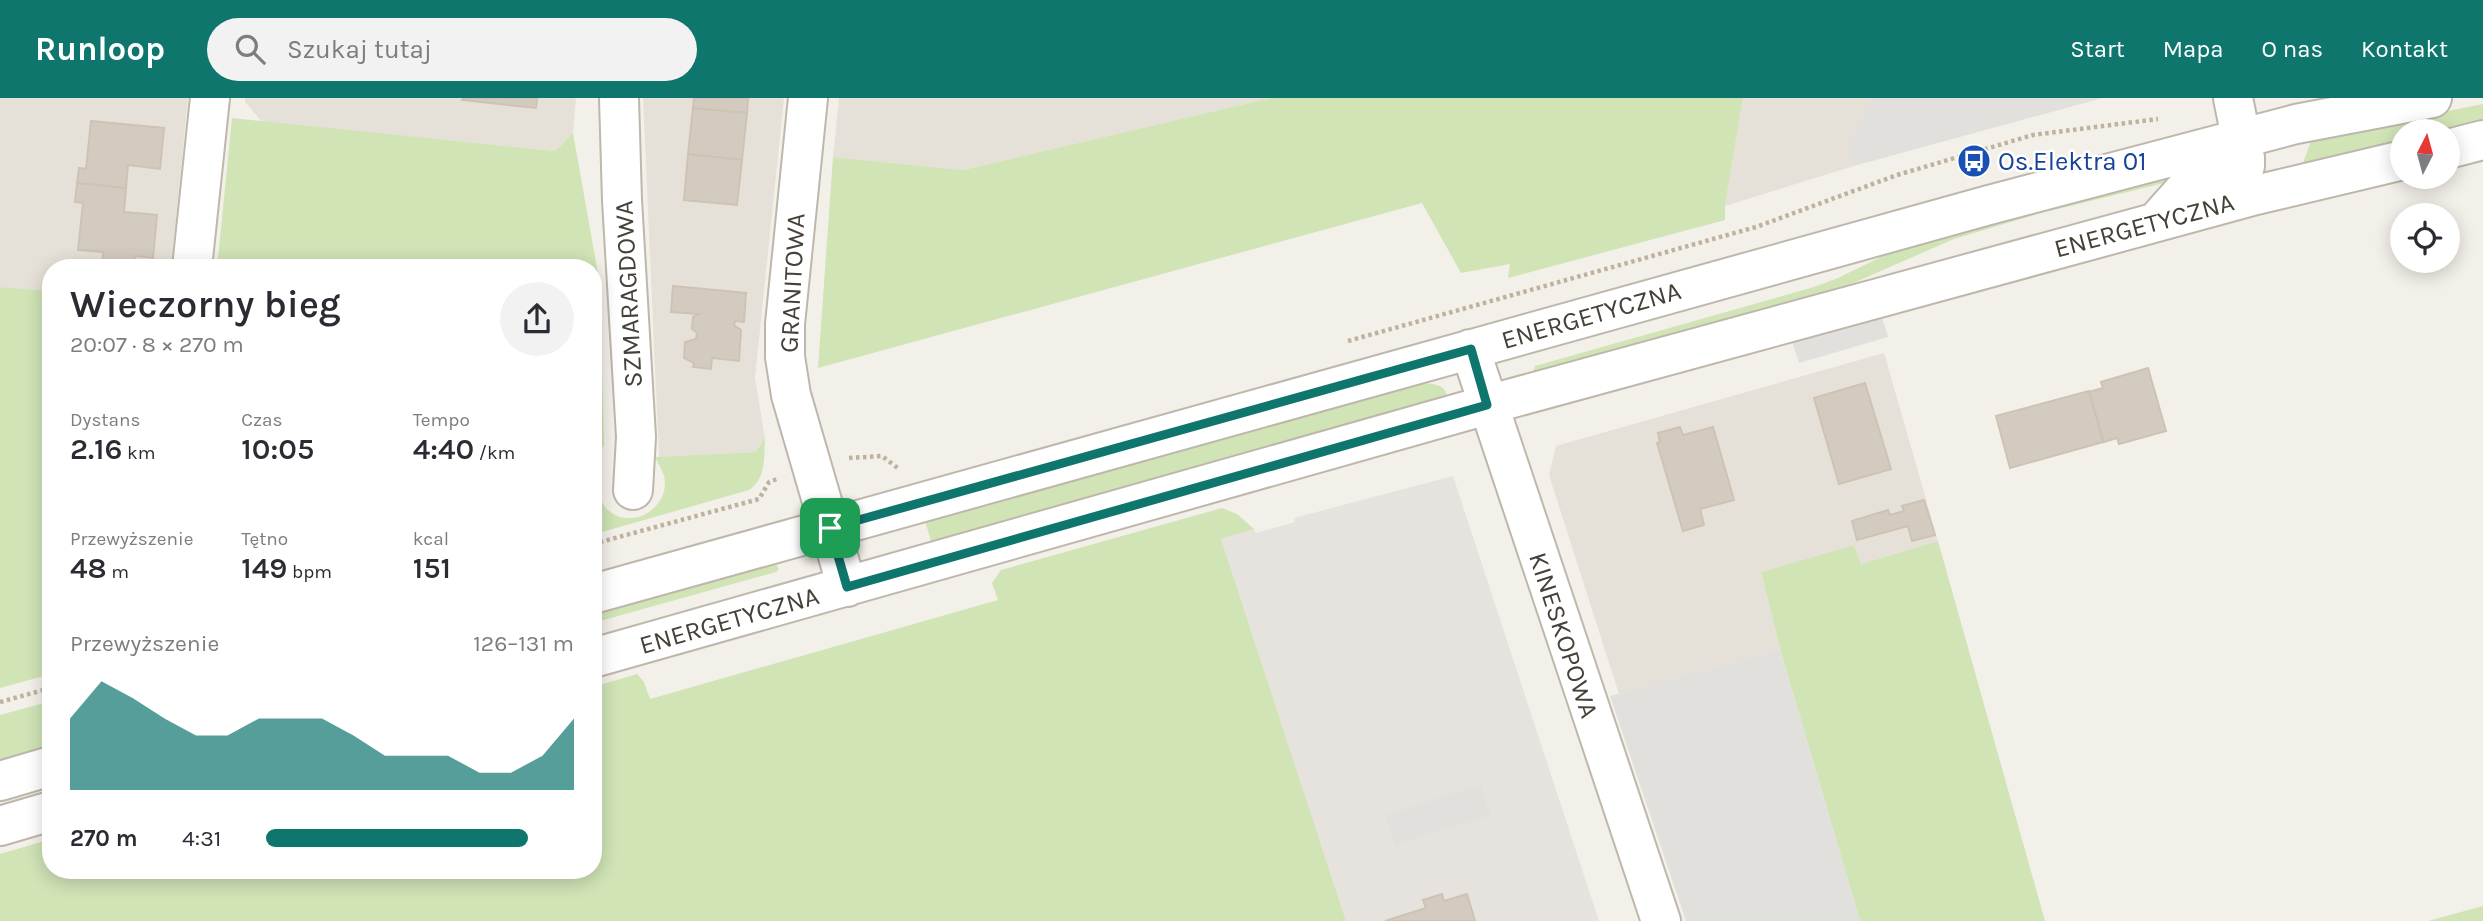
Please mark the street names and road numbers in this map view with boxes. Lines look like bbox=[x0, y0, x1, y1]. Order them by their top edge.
street label: ENERGETYCZNA bbox=[2051, 187, 2238, 264]
street label: SZMARAGDOWA bbox=[608, 200, 649, 388]
street label: GRANITOWA bbox=[773, 212, 812, 354]
street label: ENERGETYCZNA bbox=[1498, 275, 1684, 356]
street label: KINESKOPOWA bbox=[1522, 548, 1605, 722]
street label: ENERGETYCZNA bbox=[636, 580, 822, 661]

